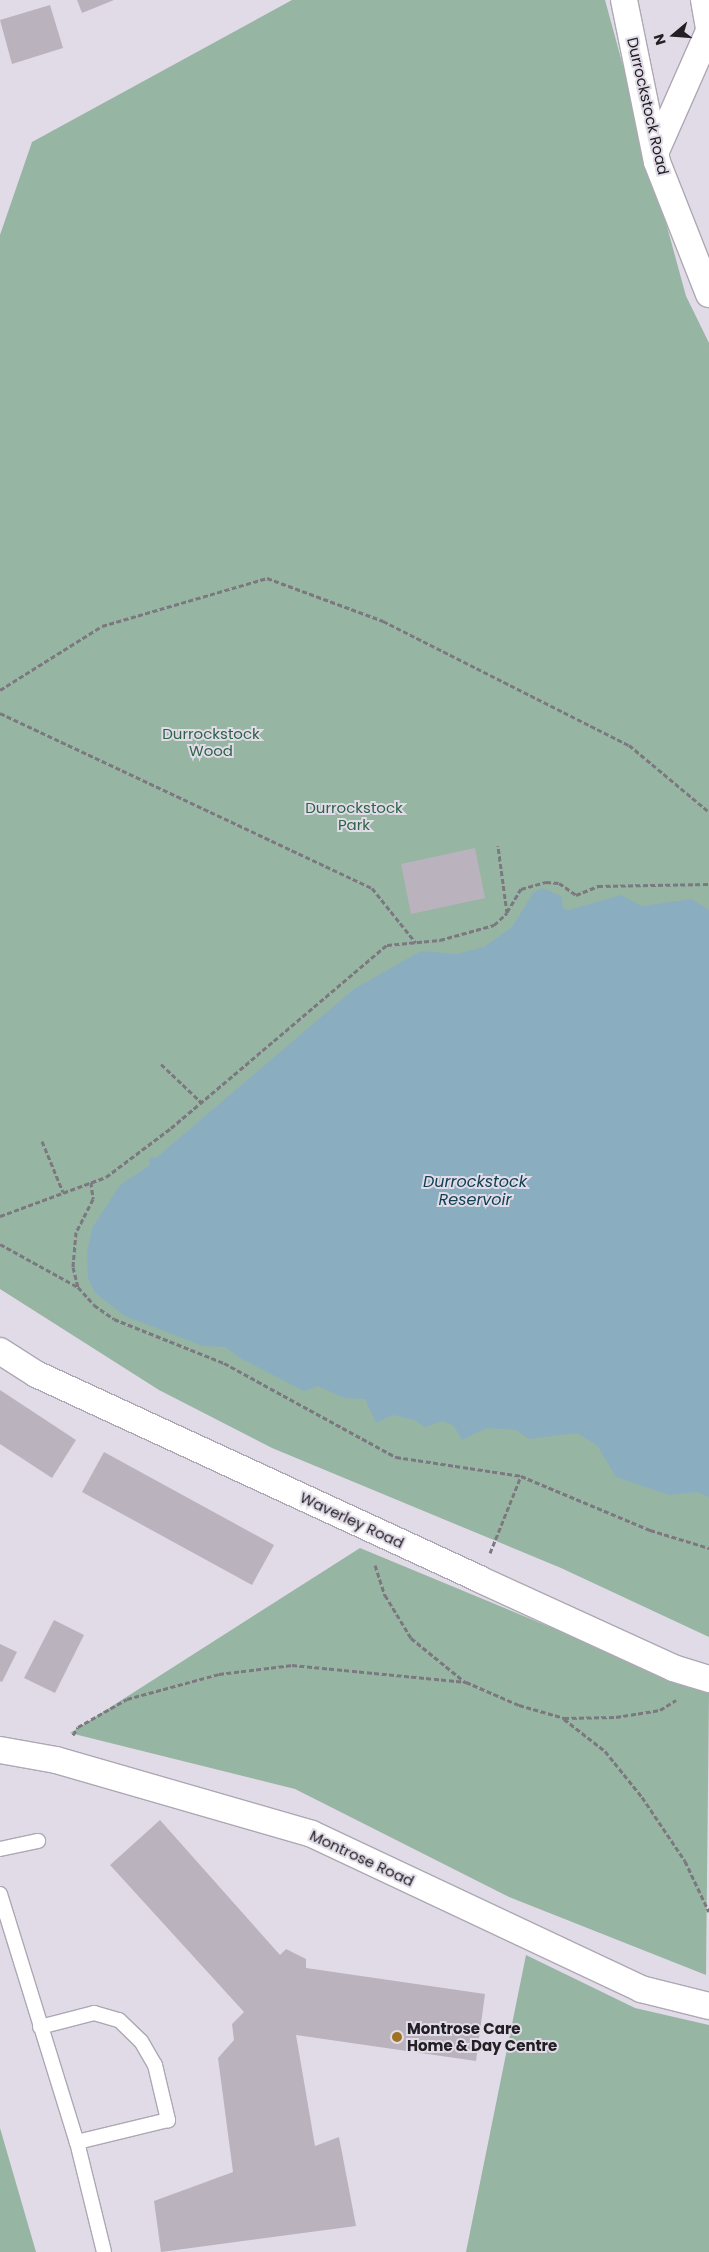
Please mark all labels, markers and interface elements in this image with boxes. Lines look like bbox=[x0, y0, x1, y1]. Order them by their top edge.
north arrow bbox=[649, 10, 699, 60]
text: N bbox=[649, 32, 671, 48]
street label: Durrockstock Road bbox=[623, 36, 673, 176]
park label: Durrockstock Wood bbox=[162, 724, 260, 759]
park label: Durrockstock Park bbox=[305, 798, 403, 833]
water label: Durrockstock Reservoir bbox=[423, 1172, 527, 1210]
street label: Waverley Road bbox=[297, 1488, 407, 1552]
street label: Montrose Road bbox=[307, 1826, 417, 1890]
place label: Montrose Care Home & Day Centre bbox=[407, 2019, 557, 2054]
marker: Montrose Care Home & Day Centre bbox=[391, 2031, 403, 2043]

